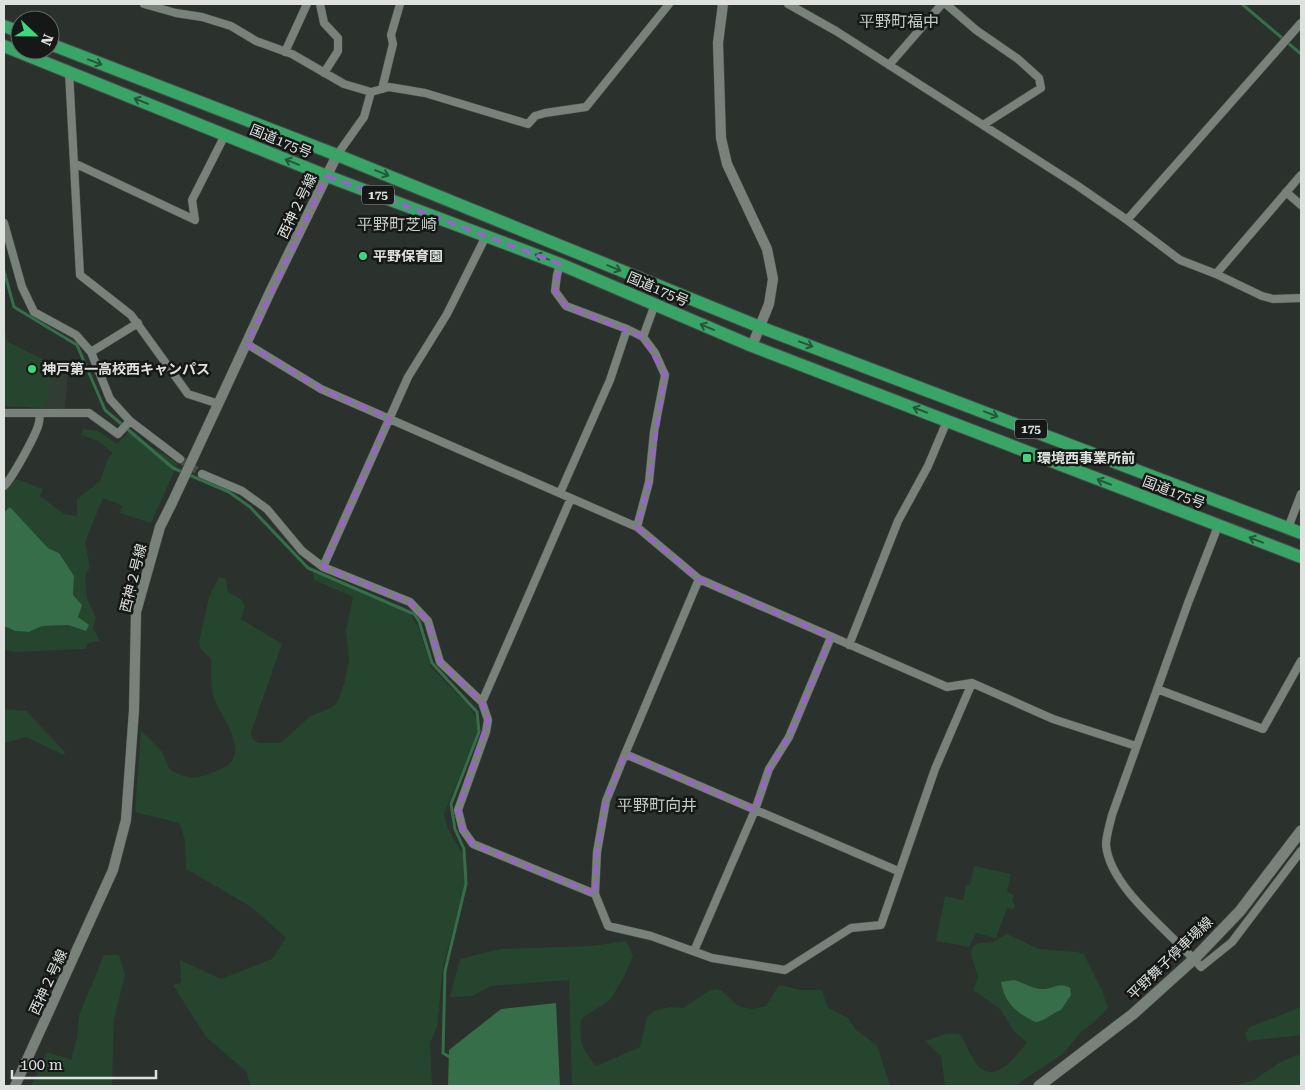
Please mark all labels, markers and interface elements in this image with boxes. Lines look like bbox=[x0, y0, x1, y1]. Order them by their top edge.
north arrow bbox=[10, 10, 60, 60]
district label: 平野町福中 bbox=[859, 12, 939, 31]
text: N bbox=[38, 32, 56, 48]
one-way arrow bbox=[88, 58, 103, 67]
one-way arrow bbox=[134, 95, 149, 105]
street label: 国道175号 bbox=[248, 121, 314, 161]
one-way arrow bbox=[285, 156, 300, 166]
one-way arrow bbox=[375, 170, 390, 179]
street label: 西神２号線 bbox=[274, 171, 320, 241]
road number: 175 bbox=[362, 186, 394, 204]
district label: 平野町芝崎 bbox=[357, 215, 437, 234]
place label: 平野保育園 bbox=[373, 248, 443, 264]
marker: 平野保育園 bbox=[357, 250, 369, 262]
one-way arrow bbox=[534, 252, 550, 261]
one-way arrow bbox=[606, 263, 621, 273]
street label: 国道175号 bbox=[625, 269, 691, 309]
one-way arrow bbox=[700, 321, 715, 330]
one-way arrow bbox=[798, 340, 813, 349]
place label: 神戸第一高校西キャンパス bbox=[42, 361, 210, 377]
marker: 神戸第一高校西キャンパス bbox=[26, 363, 38, 375]
one-way arrow bbox=[913, 405, 928, 415]
one-way arrow bbox=[982, 410, 998, 419]
road number: 175 bbox=[1015, 419, 1047, 438]
place label: 環境西事業所前 bbox=[1037, 450, 1135, 466]
marker: 環境西事業所前 bbox=[1021, 452, 1033, 464]
street label: 国道175号 bbox=[1141, 473, 1207, 511]
one-way arrow bbox=[1097, 476, 1112, 486]
one-way arrow bbox=[1249, 535, 1264, 544]
street label: 西神２号線 bbox=[117, 542, 149, 614]
district label: 平野町向井 bbox=[617, 796, 697, 815]
street label: 平野舞子停車場線 bbox=[1124, 913, 1216, 1003]
street label: 西神２号線 bbox=[26, 947, 70, 1017]
scale bar bbox=[12, 1048, 156, 1080]
text: 100 m bbox=[20, 1056, 63, 1074]

